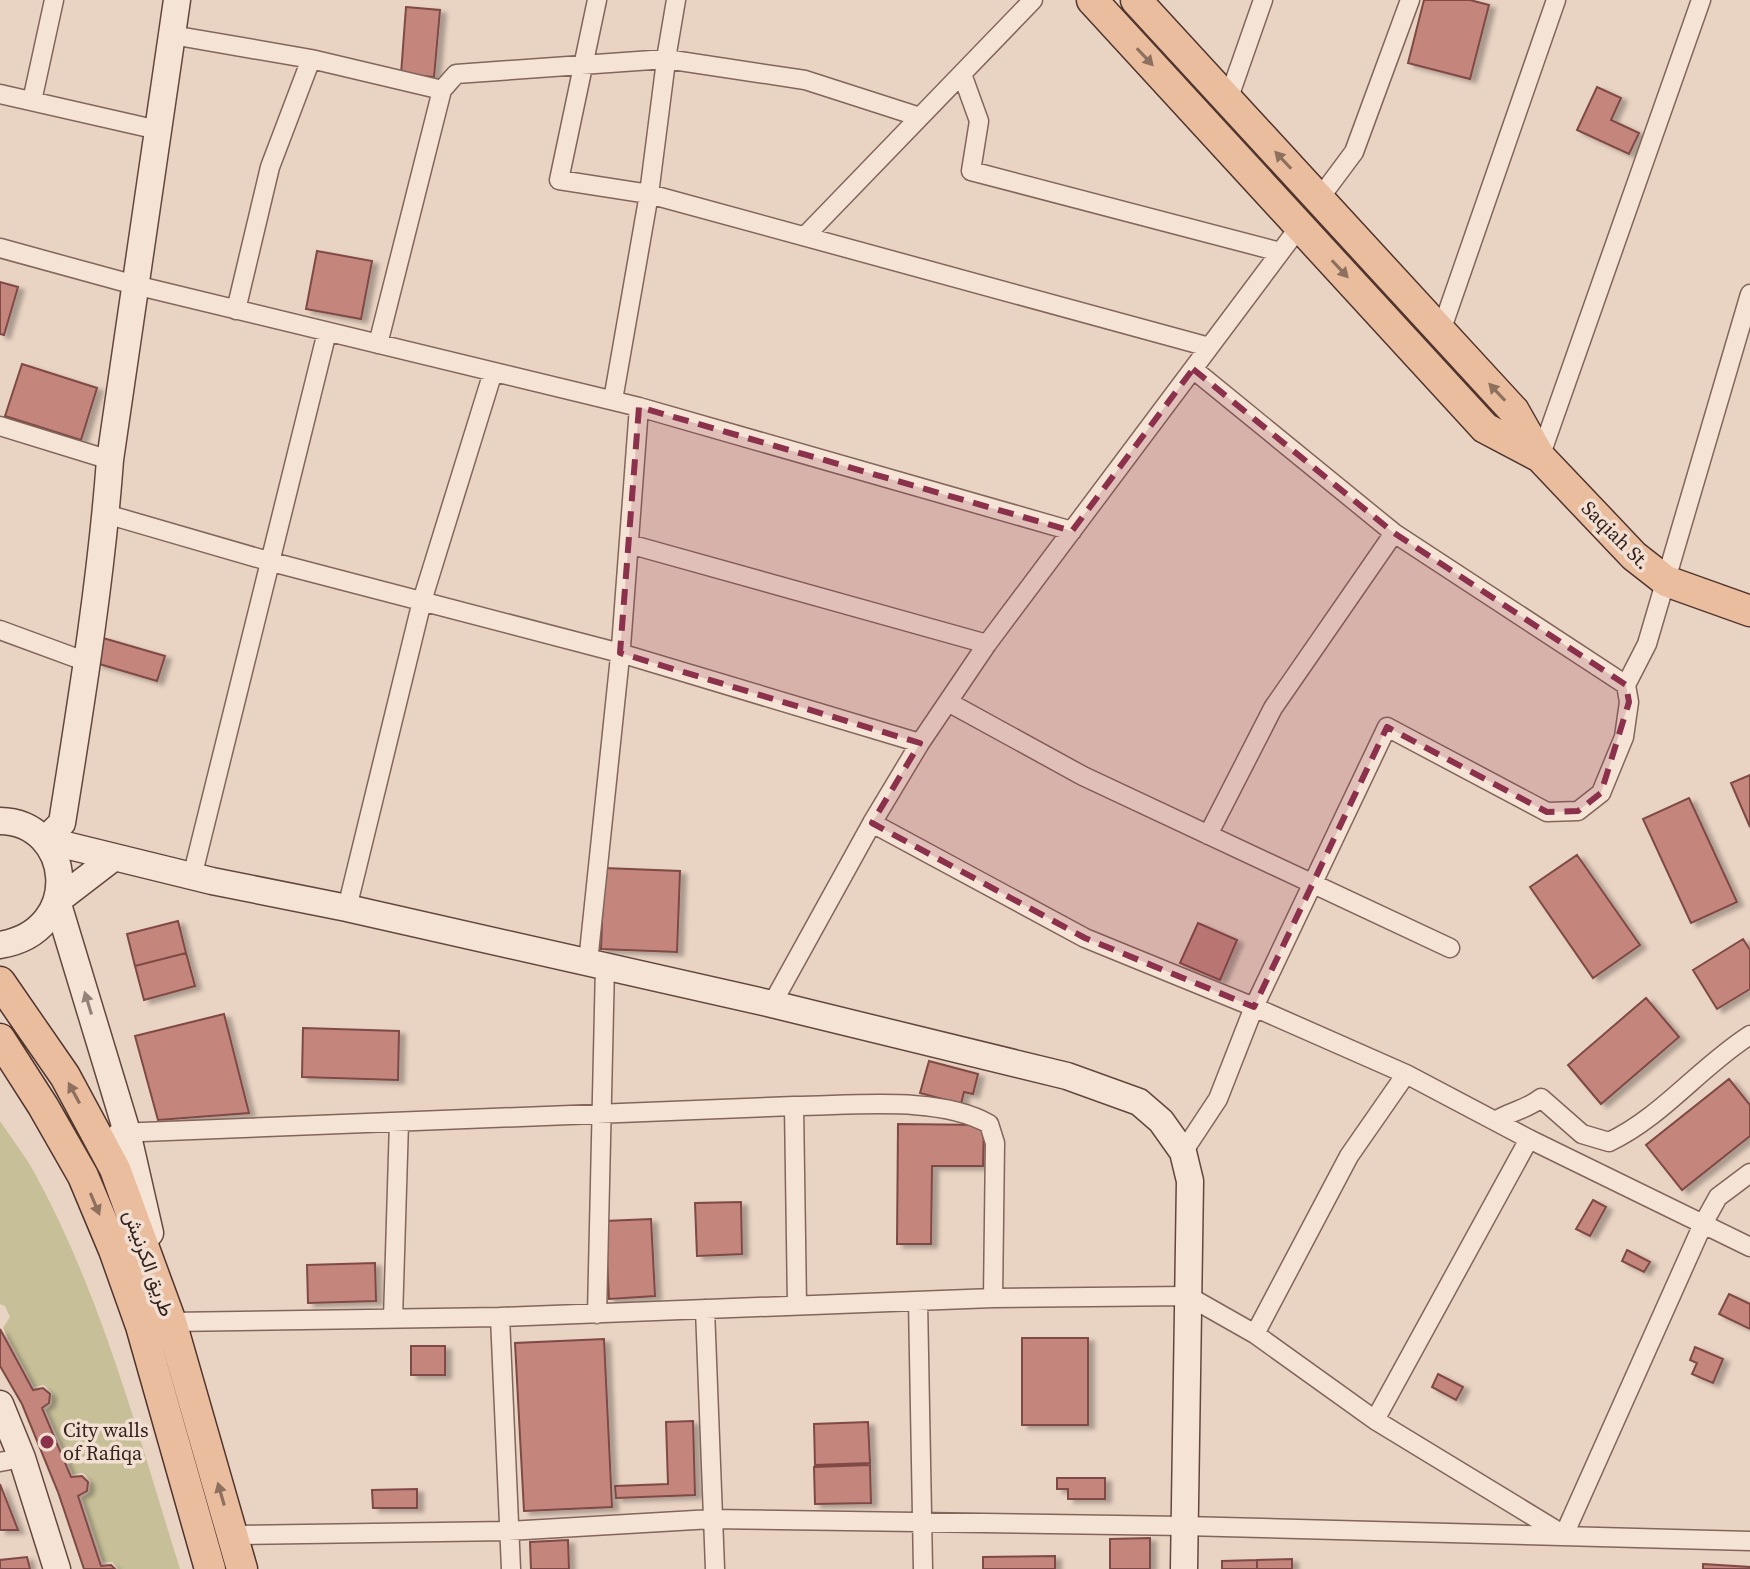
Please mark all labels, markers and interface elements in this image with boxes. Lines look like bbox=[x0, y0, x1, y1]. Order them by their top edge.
one-way arrow bbox=[1135, 48, 1153, 67]
one-way arrow bbox=[1274, 150, 1292, 169]
one-way arrow bbox=[1330, 260, 1348, 279]
one-way arrow bbox=[1488, 383, 1506, 402]
street label: Saqiah St. bbox=[1575, 494, 1657, 576]
one-way arrow bbox=[81, 991, 94, 1015]
one-way arrow bbox=[68, 1082, 81, 1105]
one-way arrow bbox=[88, 1192, 101, 1216]
street label: طريق الكرنيش bbox=[117, 1206, 181, 1320]
place label: City walls of Rafiqa bbox=[63, 1416, 149, 1467]
marker: City walls of Rafiqa bbox=[38, 1433, 56, 1451]
one-way arrow bbox=[214, 1482, 227, 1506]

